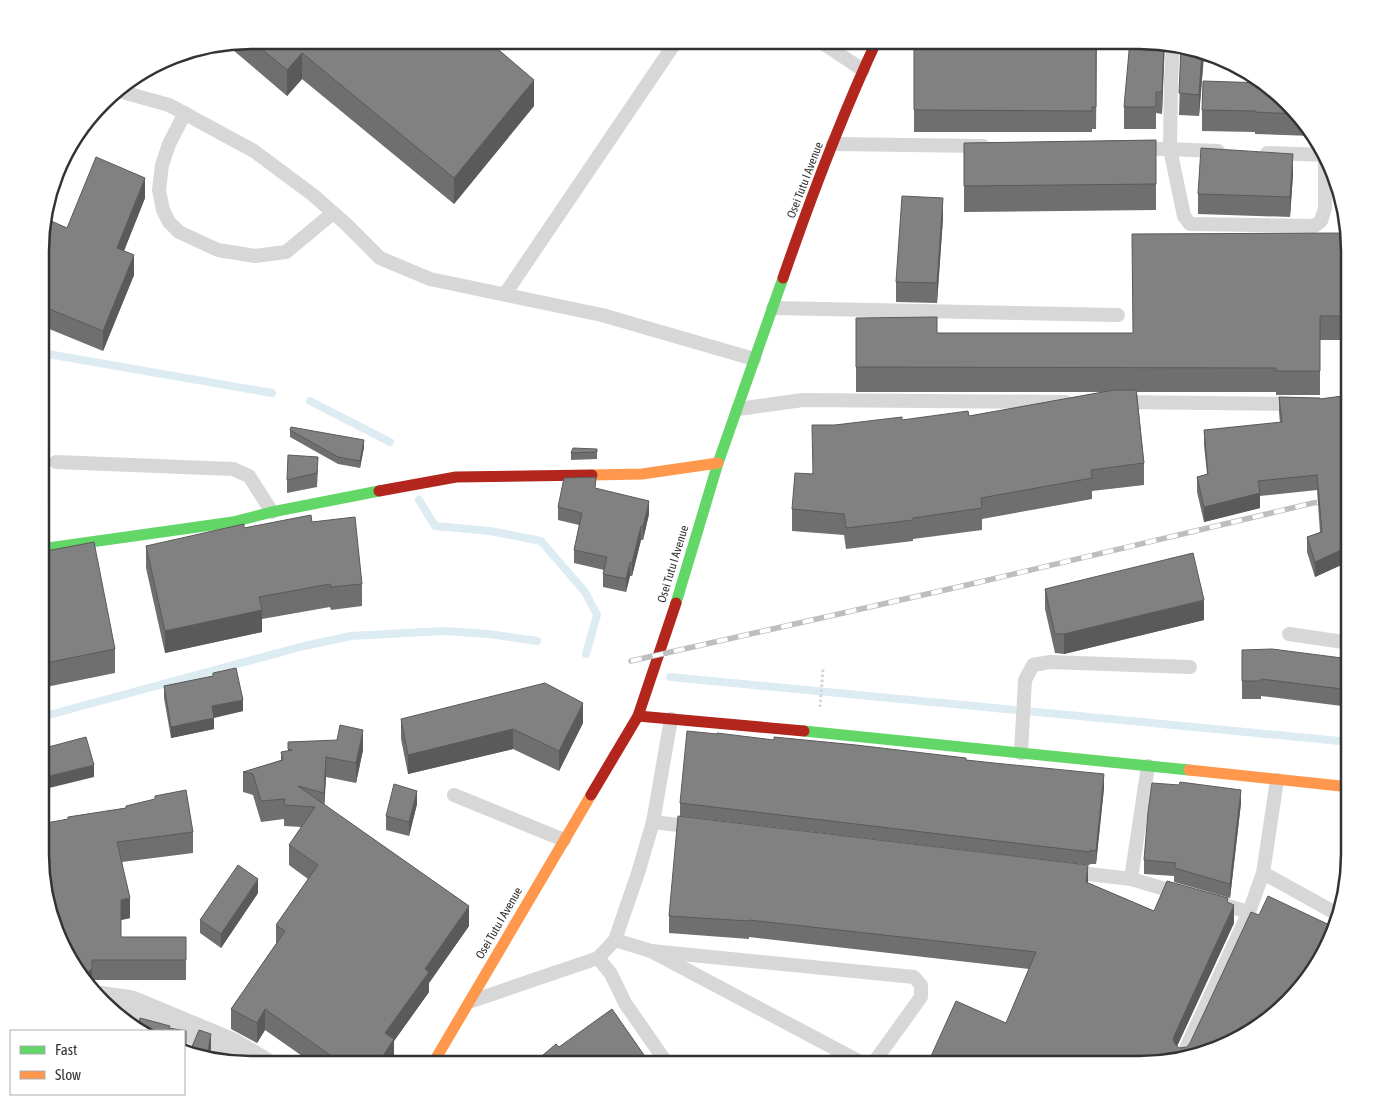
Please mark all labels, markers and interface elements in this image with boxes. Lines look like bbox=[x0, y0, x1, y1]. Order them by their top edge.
street label: Osei Tutu I Avenue bbox=[784, 140, 826, 220]
street label: Osei Tutu I Avenue bbox=[655, 524, 691, 604]
street label: Osei Tutu I Avenue bbox=[473, 885, 525, 961]
legend bbox=[10, 1030, 185, 1095]
text: Fast bbox=[55, 1041, 77, 1058]
text: Slow bbox=[55, 1066, 81, 1083]

